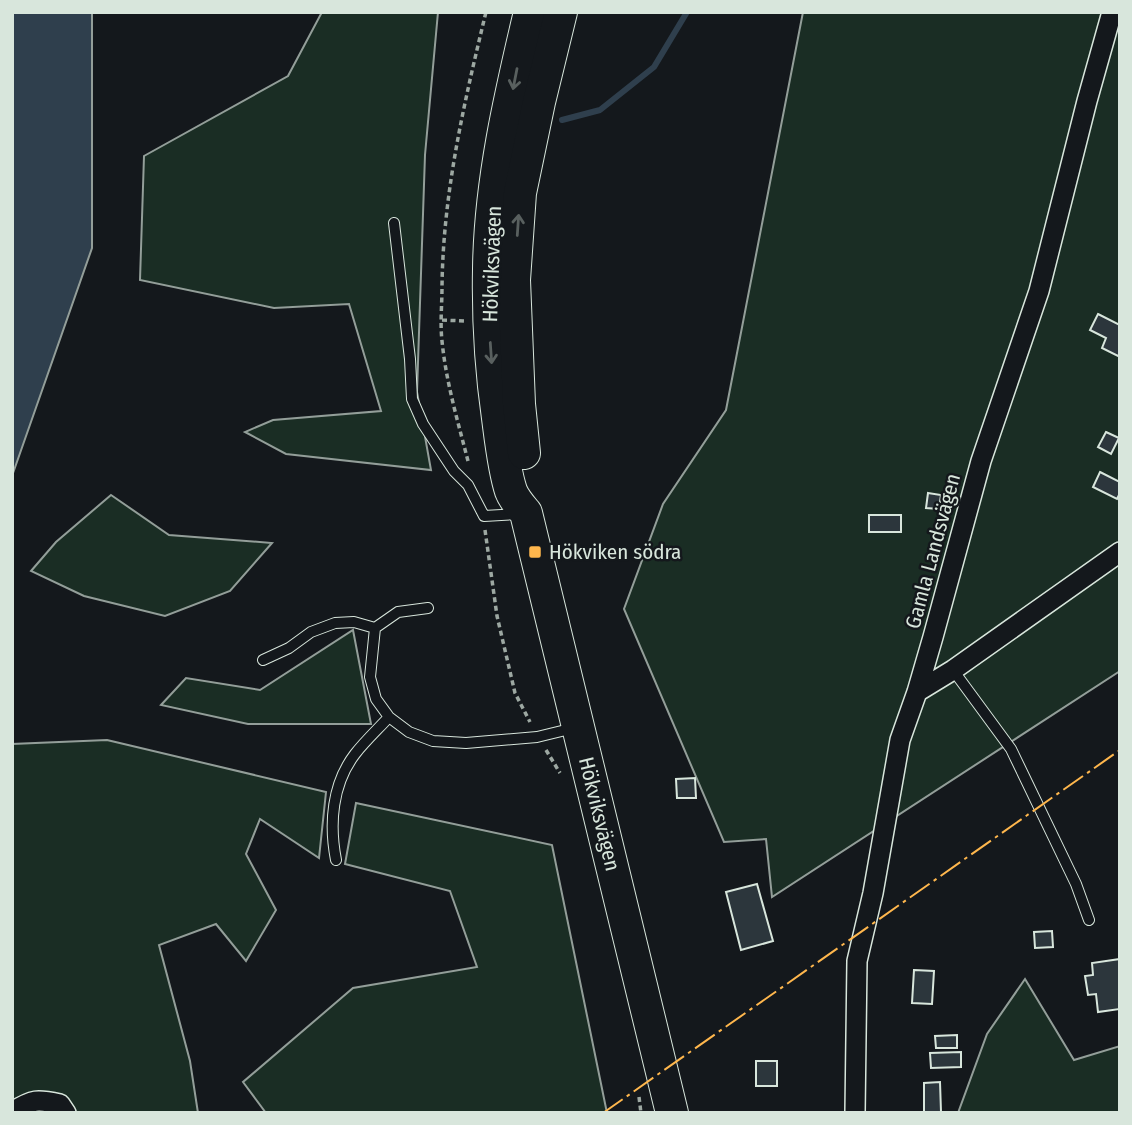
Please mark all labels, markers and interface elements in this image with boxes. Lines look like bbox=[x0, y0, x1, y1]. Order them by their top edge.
one-way arrow bbox=[507, 67, 521, 90]
street label: Hökviksvägen bbox=[477, 205, 507, 323]
one-way arrow bbox=[512, 214, 525, 237]
one-way arrow bbox=[485, 341, 498, 364]
street label: Gamla Landsvägen bbox=[900, 471, 966, 631]
place label: Hökviken södra bbox=[549, 539, 681, 565]
marker: Hökviken södra bbox=[527, 544, 543, 560]
street label: Hökviksvägen bbox=[573, 754, 626, 874]

